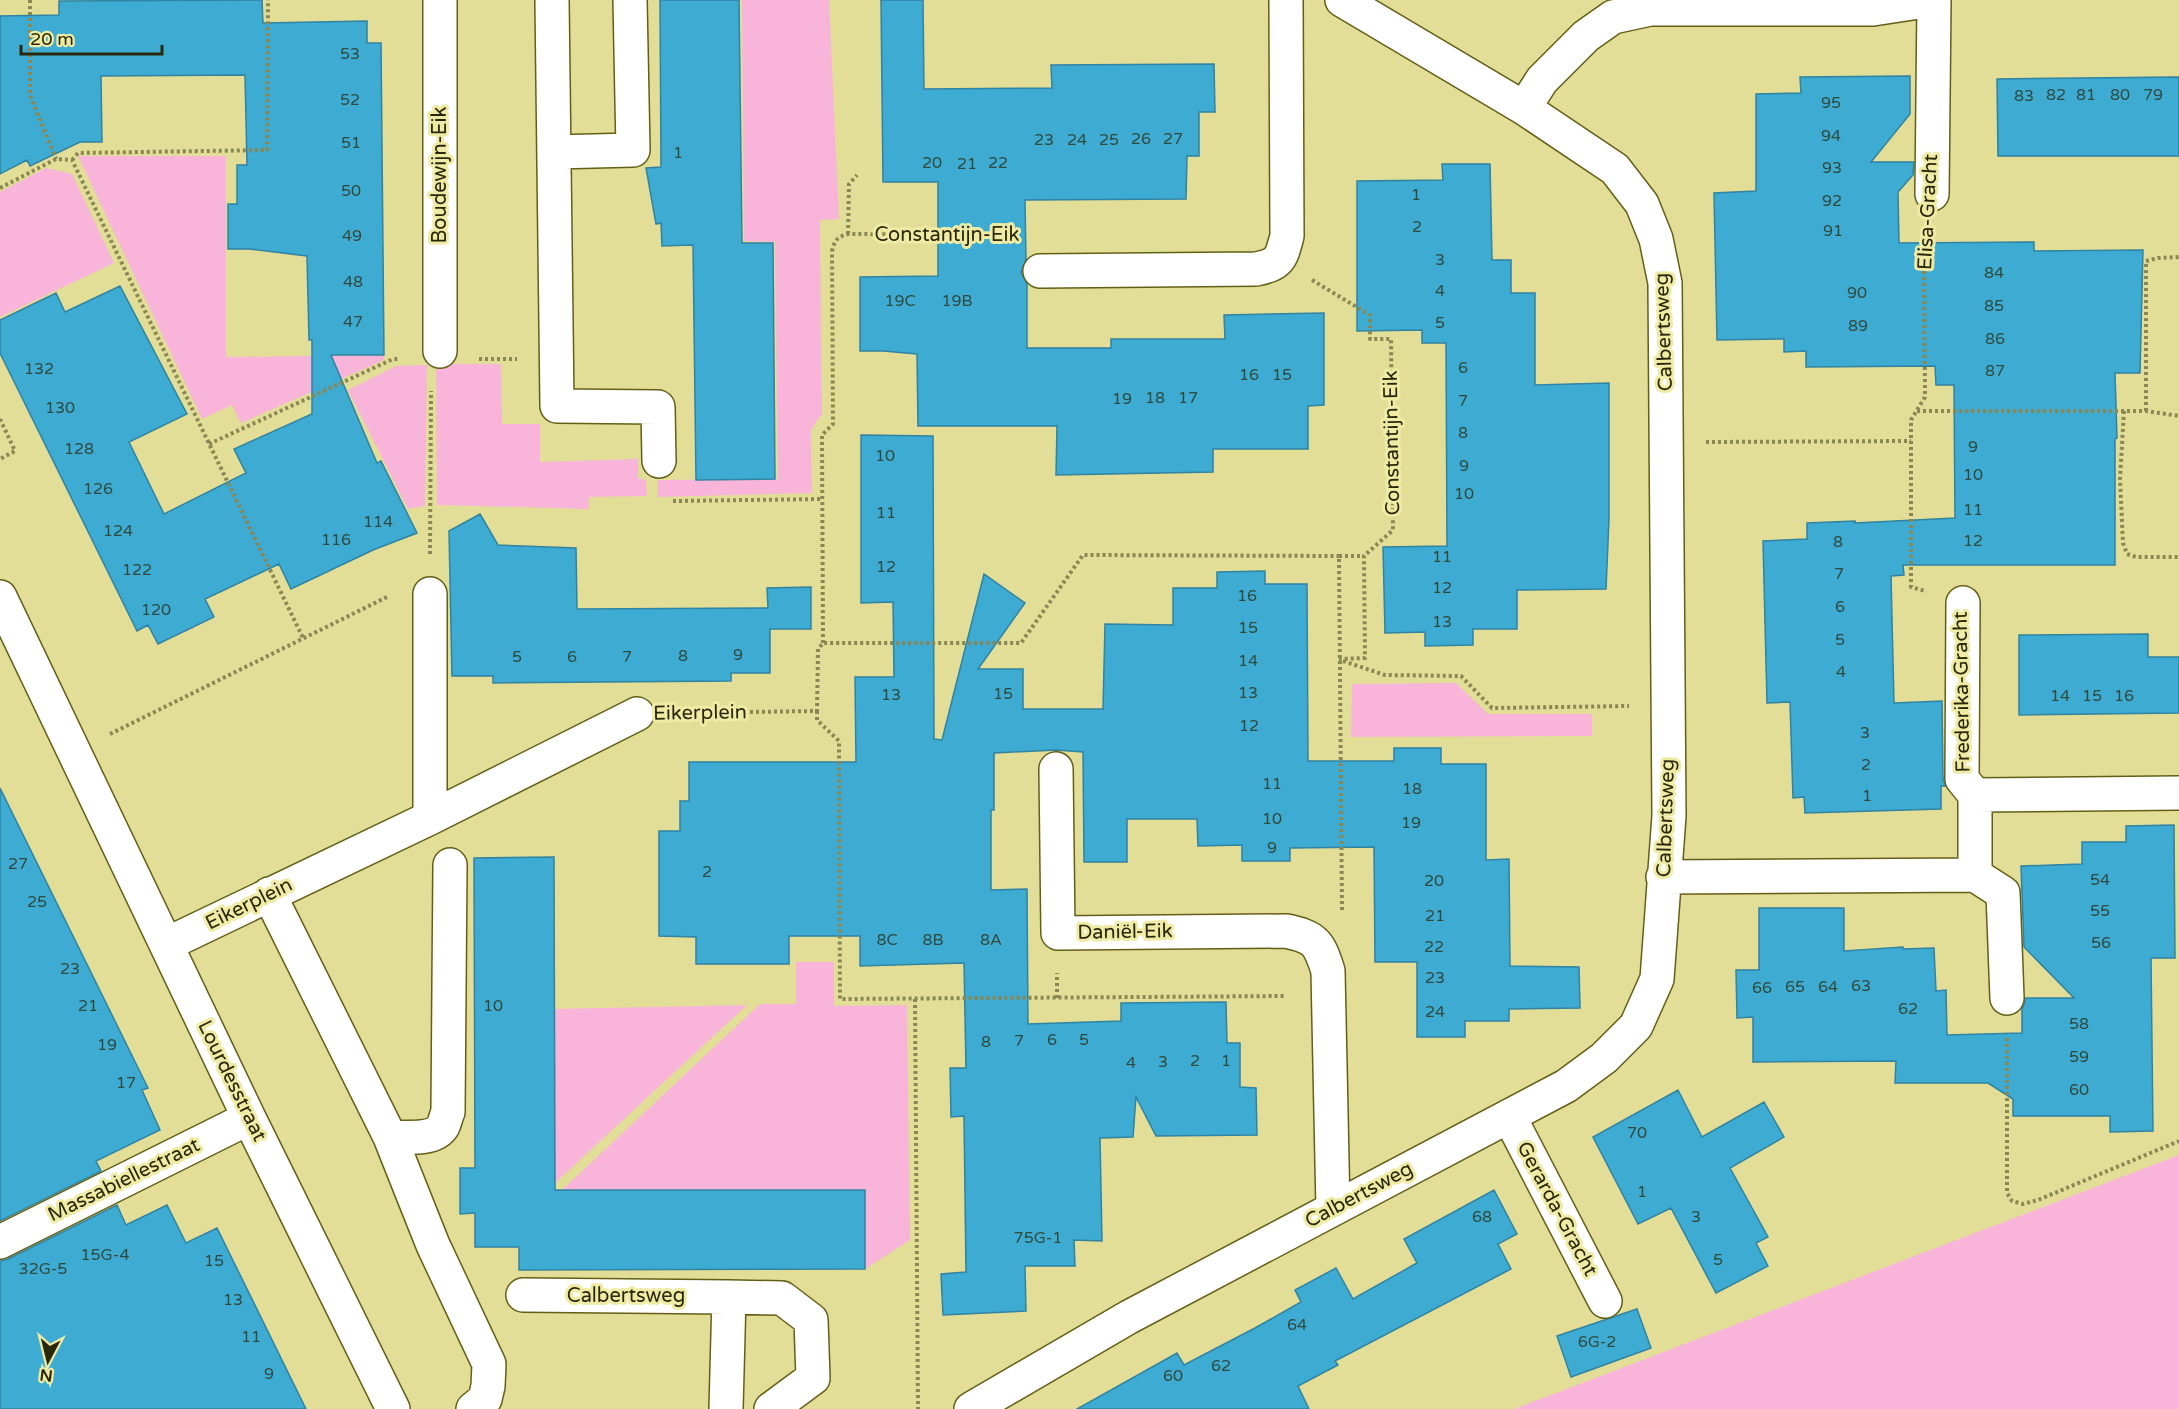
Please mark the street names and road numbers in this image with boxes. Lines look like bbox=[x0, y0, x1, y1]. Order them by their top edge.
street label: Boudewijn-Eik bbox=[428, 106, 452, 243]
street label: Elisa-Gracht bbox=[1913, 153, 1943, 271]
street label: Constantijn-Eik bbox=[875, 223, 1020, 247]
street label: Calbertsweg bbox=[1650, 272, 1678, 392]
street label: Constantijn-Eik bbox=[1379, 370, 1405, 516]
street label: Frederika-Gracht bbox=[1949, 611, 1975, 773]
street label: Eikerplein bbox=[653, 700, 747, 726]
street label: Calbertsweg bbox=[1652, 758, 1680, 878]
street label: Eikerplein bbox=[202, 873, 296, 935]
street label: Daniël-Eik bbox=[1077, 919, 1173, 945]
street label: Lourdesstraat bbox=[192, 1017, 272, 1146]
street label: Massabiellestraat bbox=[44, 1133, 204, 1227]
street label: Gerarda-Gracht bbox=[1511, 1138, 1603, 1281]
street label: Calbertsweg bbox=[1301, 1157, 1417, 1233]
street label: Calbertsweg bbox=[567, 1284, 685, 1308]

